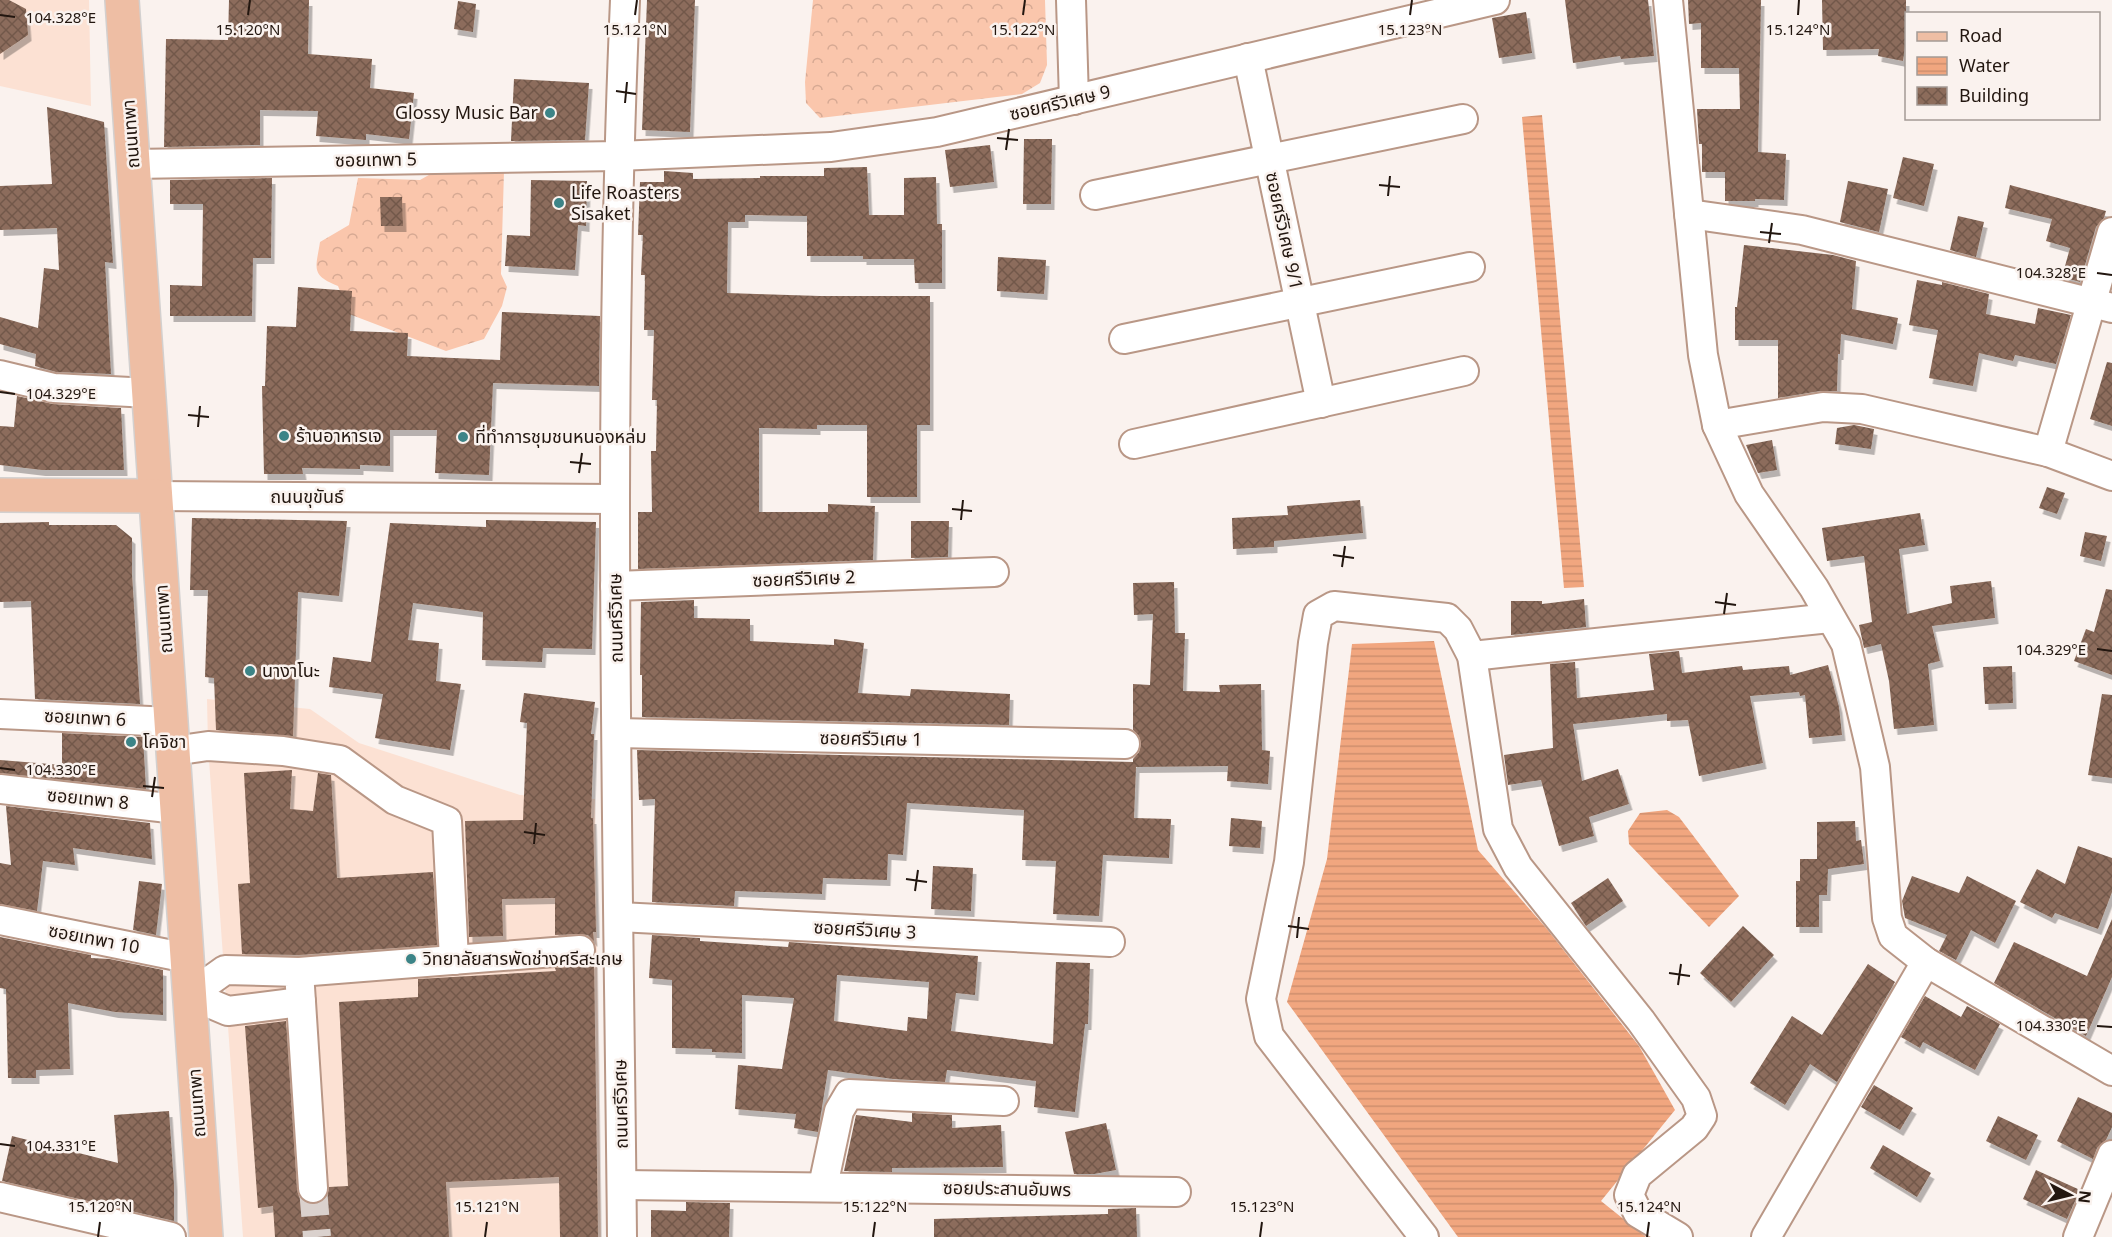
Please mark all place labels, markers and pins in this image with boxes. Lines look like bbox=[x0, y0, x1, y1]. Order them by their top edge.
place label: Glossy Music Bar bbox=[395, 100, 539, 124]
marker: Glossy Music Bar bbox=[543, 106, 557, 120]
place label: Life Roasters Sisaket bbox=[571, 180, 680, 225]
marker: Life Roasters Sisaket bbox=[552, 196, 566, 210]
place label: ร้านอาหารเจ bbox=[296, 423, 382, 447]
place label: ที่ทำการชุมชนหนองหล่ม bbox=[475, 424, 647, 448]
marker: ร้านอาหารเจ bbox=[277, 429, 291, 443]
marker: ที่ทำการชุมชนหนองหล่ม bbox=[456, 430, 470, 444]
place label: นางาโนะ bbox=[262, 658, 320, 682]
marker: นางาโนะ bbox=[243, 664, 257, 678]
place label: โคจิชา bbox=[143, 729, 186, 753]
marker: โคจิชา bbox=[124, 735, 138, 749]
place label: วิทยาลัยสารพัดช่างศรีสะเกษ bbox=[422, 946, 623, 970]
marker: วิทยาลัยสารพัดช่างศรีสะเกษ bbox=[404, 952, 418, 966]

